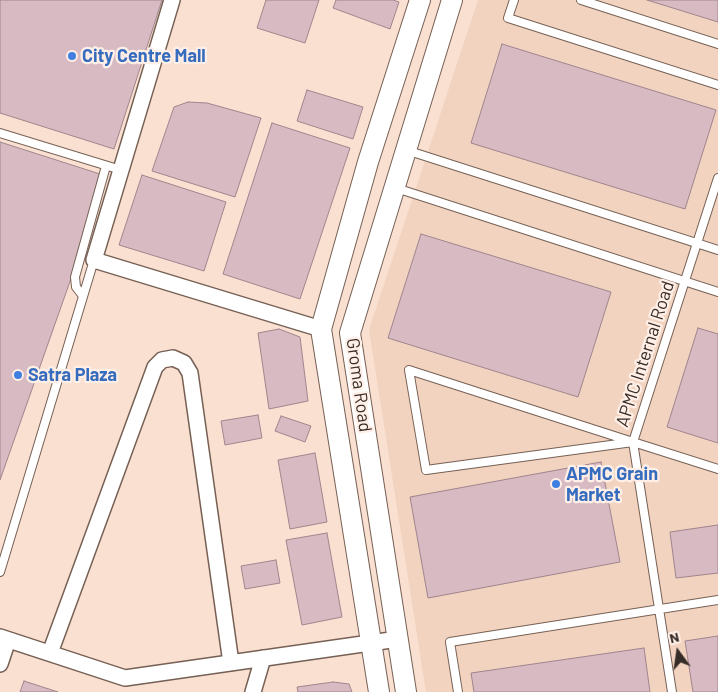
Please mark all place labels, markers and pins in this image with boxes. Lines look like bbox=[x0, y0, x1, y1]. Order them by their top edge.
place label: City Centre Mall bbox=[82, 45, 206, 67]
marker: City Centre Mall bbox=[66, 50, 78, 62]
place label: Satra Plaza bbox=[28, 364, 117, 386]
marker: Satra Plaza bbox=[12, 369, 24, 381]
place label: APMC Grain Market bbox=[566, 463, 658, 506]
marker: APMC Grain Market bbox=[550, 478, 562, 490]

